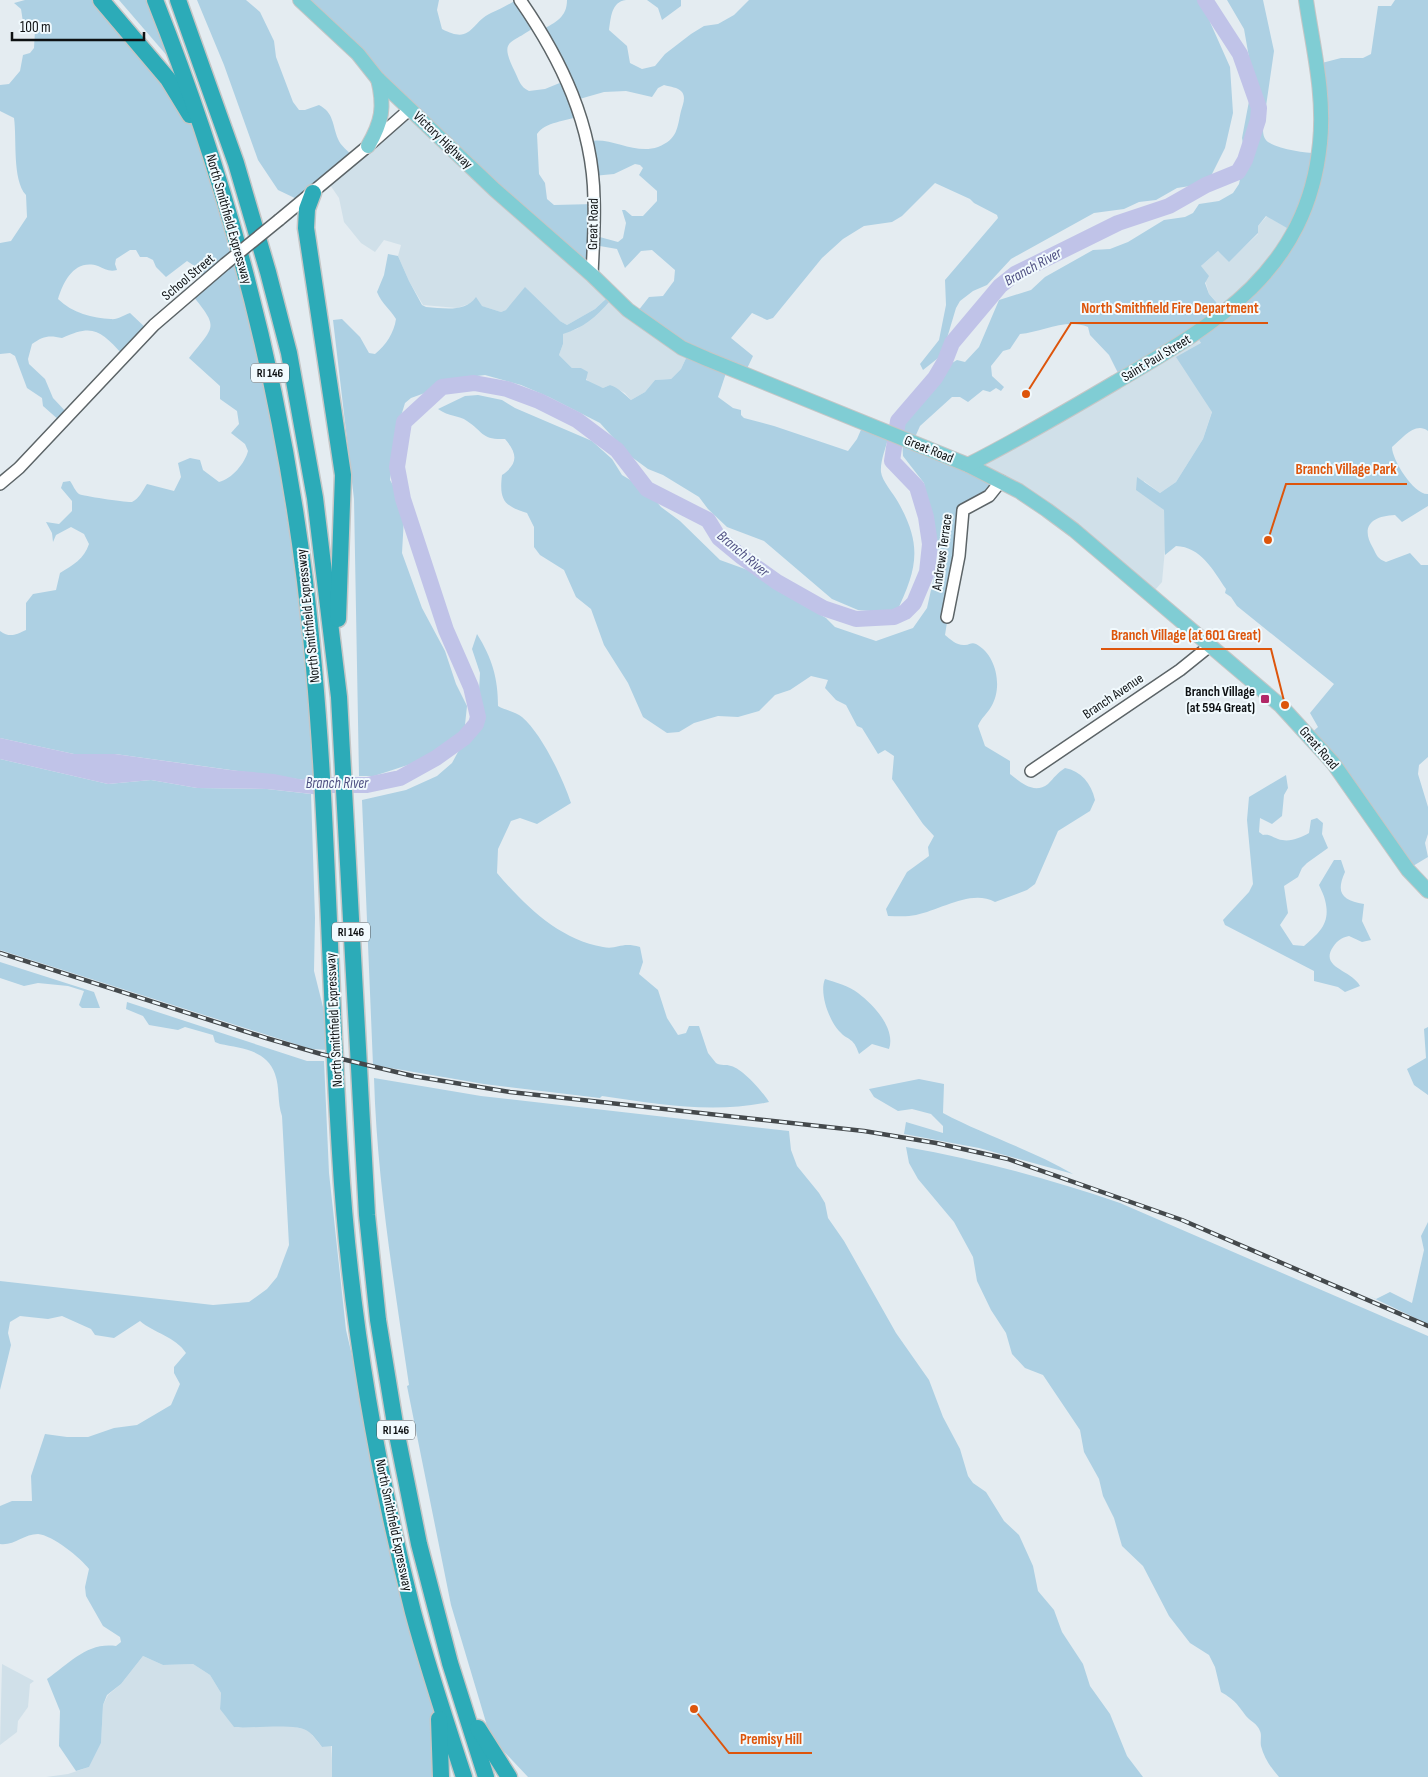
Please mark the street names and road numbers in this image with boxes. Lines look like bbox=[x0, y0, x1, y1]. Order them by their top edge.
street label: Victory Highway bbox=[410, 108, 477, 173]
street label: North Smithfield Expressway bbox=[202, 152, 256, 287]
street label: Great Road bbox=[584, 198, 602, 250]
street label: School Street bbox=[158, 250, 218, 304]
street label: Saint Paul Street bbox=[1118, 331, 1194, 385]
road number: RI 146 bbox=[251, 363, 289, 382]
street label: Great Road bbox=[902, 431, 956, 467]
street label: Andrews Terrace bbox=[928, 513, 956, 592]
street label: North Smithfield Expressway bbox=[292, 548, 323, 684]
street label: Branch Avenue bbox=[1079, 670, 1147, 722]
street label: Great Road bbox=[1296, 723, 1342, 773]
road number: RI 146 bbox=[332, 922, 370, 942]
street label: North Smithfield Expressway bbox=[322, 952, 346, 1088]
road number: RI 146 bbox=[377, 1420, 415, 1440]
street label: North Smithfield Expressway bbox=[372, 1457, 416, 1593]

